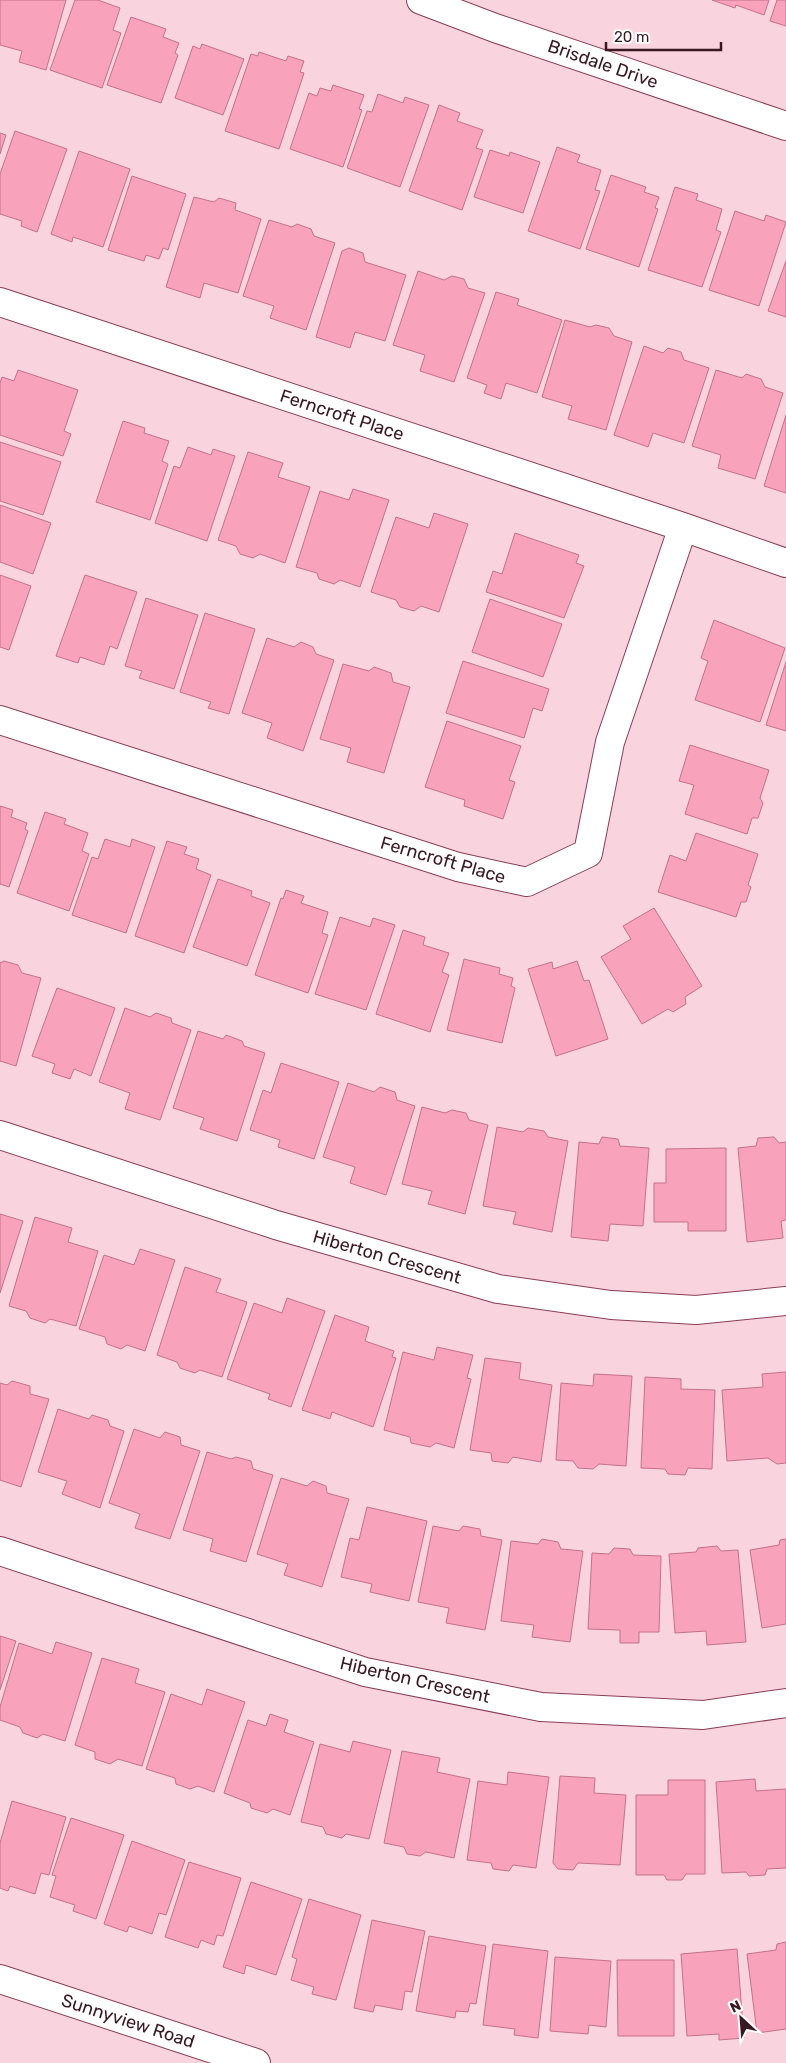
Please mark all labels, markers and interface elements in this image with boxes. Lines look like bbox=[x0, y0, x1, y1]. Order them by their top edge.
scale bar bbox=[606, 20, 721, 52]
text: 20 m bbox=[614, 28, 649, 46]
street label: Brisdale Drive bbox=[545, 35, 661, 93]
street label: Ferncroft Place bbox=[277, 385, 407, 445]
street label: Ferncroft Place bbox=[378, 832, 508, 888]
street label: Hiberton Crescent bbox=[310, 1225, 464, 1289]
street label: Hiberton Crescent bbox=[338, 1652, 492, 1708]
street label: Sunnyview Road bbox=[59, 1989, 197, 2053]
north arrow bbox=[716, 1993, 766, 2043]
text: N bbox=[727, 1997, 744, 2017]

